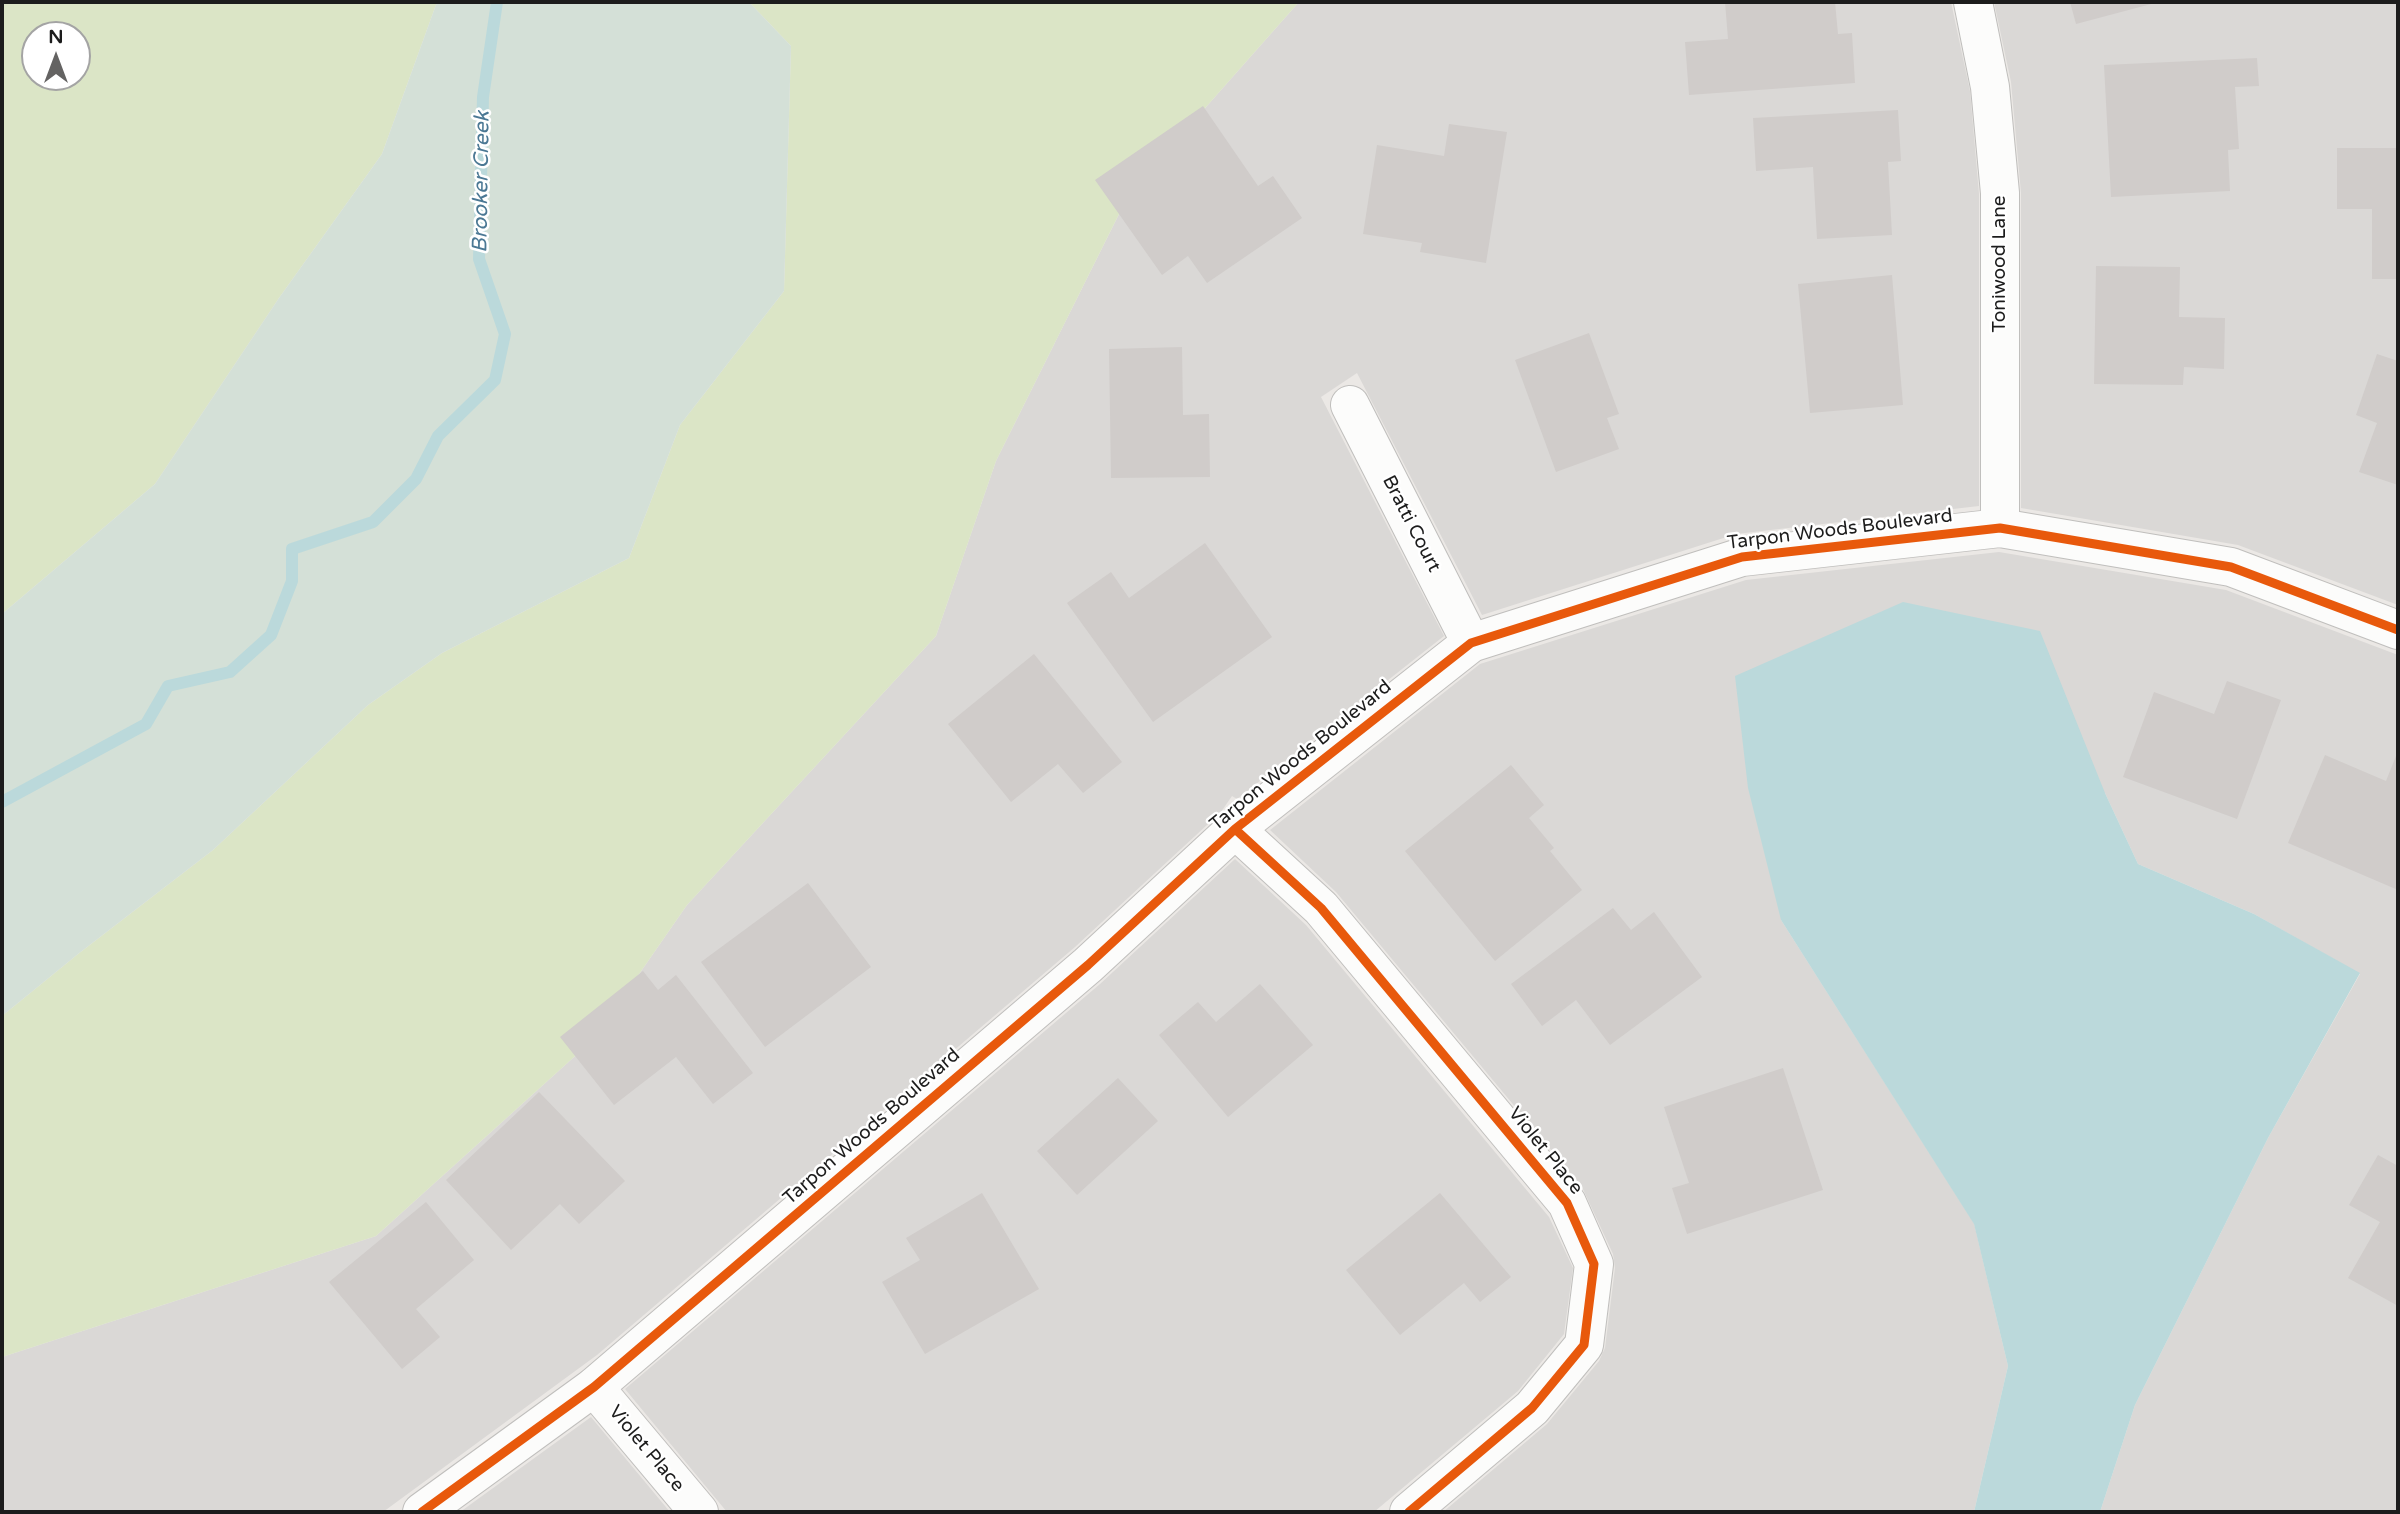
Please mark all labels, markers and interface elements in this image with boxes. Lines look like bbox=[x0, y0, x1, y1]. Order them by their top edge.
north arrow bbox=[21, 21, 91, 91]
text: N bbox=[48, 26, 64, 48]
water label: Brooker Creek bbox=[468, 111, 496, 253]
street label: Toniwood Lane bbox=[1989, 195, 2011, 333]
street label: Bratti Court bbox=[1377, 472, 1445, 576]
street label: Tarpon Woods Boulevard bbox=[1726, 505, 1954, 555]
street label: Tarpon Woods Boulevard bbox=[1206, 676, 1396, 836]
street label: Tarpon Woods Boulevard bbox=[779, 1044, 965, 1210]
street label: Violet Place bbox=[1503, 1103, 1587, 1199]
street label: Violet Place bbox=[603, 1401, 689, 1497]

